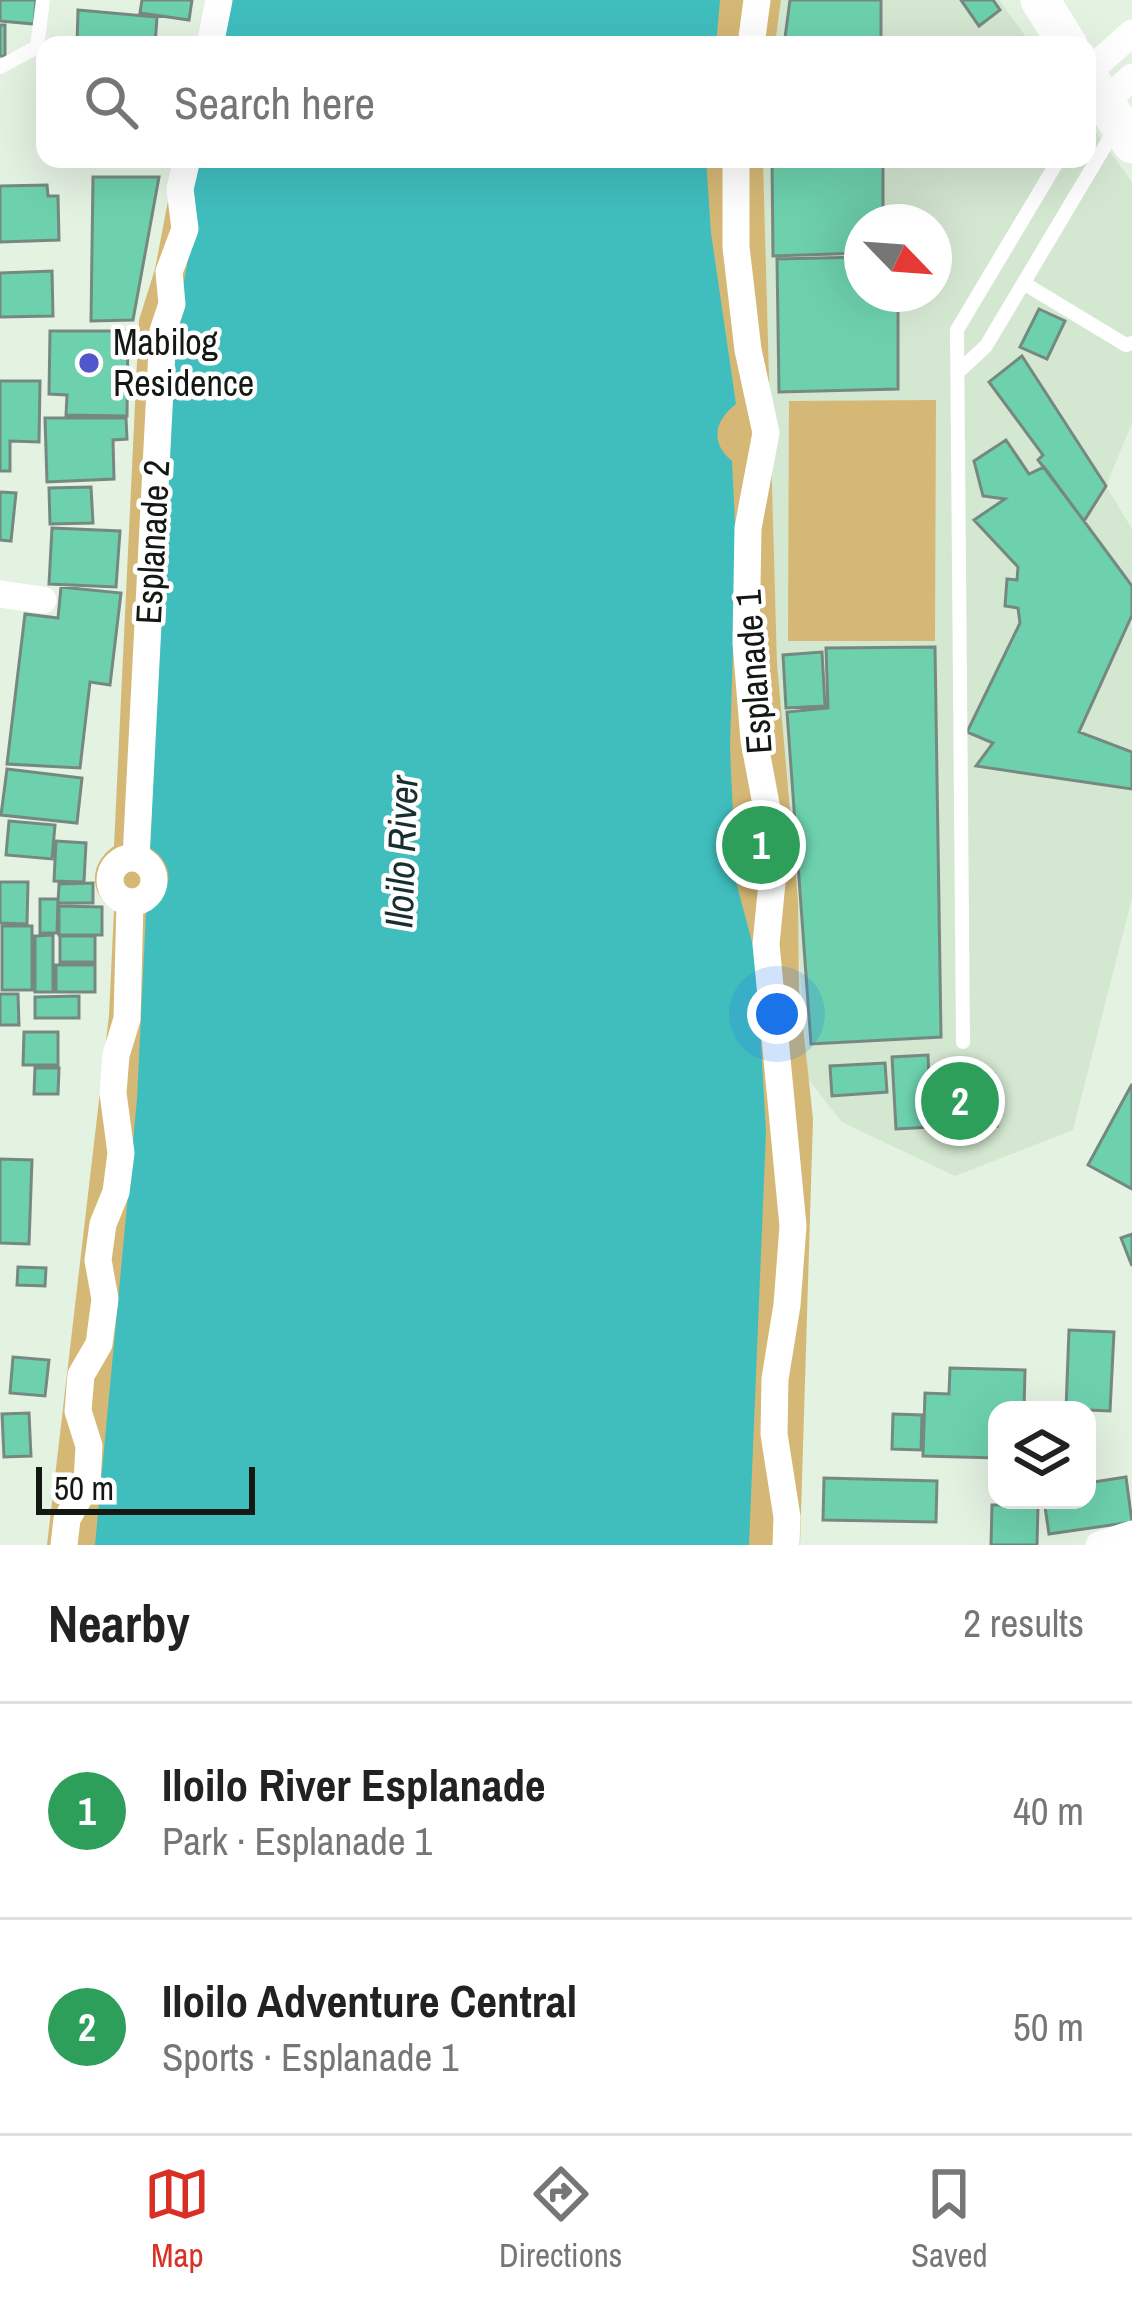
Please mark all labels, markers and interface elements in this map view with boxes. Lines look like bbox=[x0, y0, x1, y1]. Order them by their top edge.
search box bbox=[36, 36, 1096, 168]
icon: search bbox=[78, 69, 144, 135]
text: Search here bbox=[174, 72, 375, 133]
north arrow bbox=[844, 204, 952, 312]
place label: Mabilog Residence bbox=[113, 318, 254, 407]
marker: Mabilog Residence bbox=[76, 350, 102, 376]
street label: Esplanade 2 bbox=[124, 459, 180, 625]
street label: Esplanade 1 bbox=[723, 588, 783, 756]
water label: Iloilo River bbox=[372, 773, 430, 929]
pin: 1 bbox=[722, 800, 800, 890]
your location bbox=[747, 984, 807, 1044]
pin: 2 bbox=[921, 1056, 999, 1146]
map controls bbox=[988, 1401, 1096, 1509]
button: layers bbox=[988, 1401, 1096, 1509]
scale bar bbox=[36, 1461, 255, 1514]
text: 50 m bbox=[54, 1466, 114, 1510]
text: Nearby bbox=[48, 1589, 190, 1658]
text: 2 results bbox=[963, 1597, 1084, 1649]
text: Iloilo River Esplanade bbox=[162, 1754, 546, 1815]
text: 1 bbox=[78, 1785, 96, 1837]
text: 40 m bbox=[1013, 1785, 1084, 1837]
text: Park · Esplanade 1 bbox=[162, 1815, 432, 1867]
text: Iloilo Adventure Central bbox=[162, 1970, 577, 2031]
text: 2 bbox=[78, 2001, 96, 2053]
text: 50 m bbox=[1013, 2001, 1084, 2053]
text: Sports · Esplanade 1 bbox=[162, 2031, 459, 2083]
tab: Map bbox=[144, 2161, 210, 2277]
tab: Directions bbox=[499, 2161, 622, 2277]
tab: Saved bbox=[911, 2161, 988, 2277]

